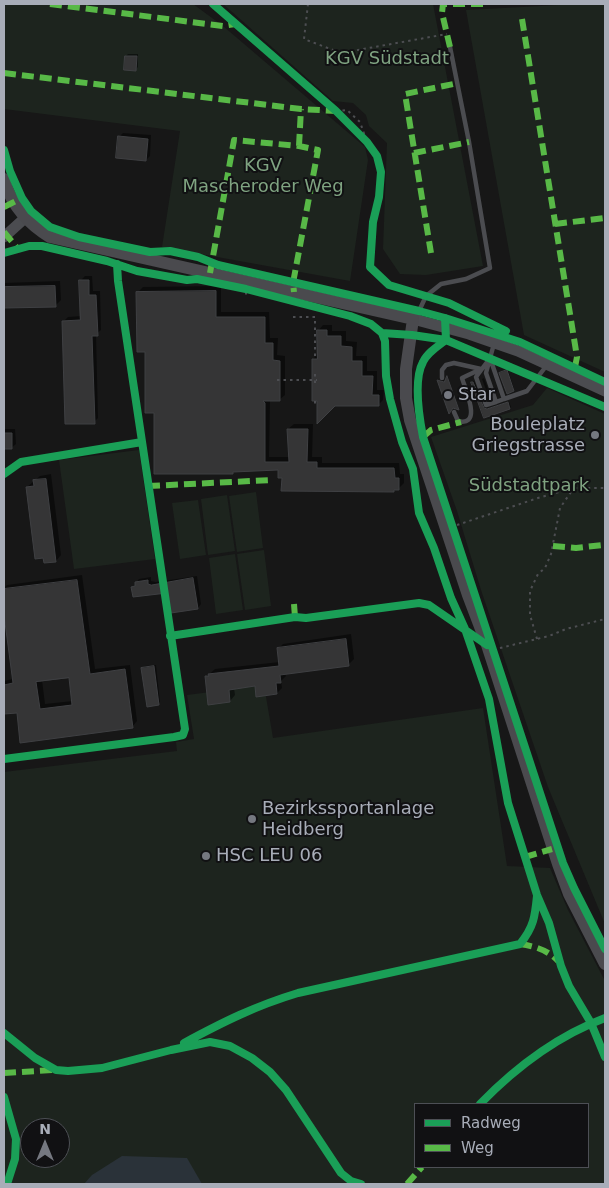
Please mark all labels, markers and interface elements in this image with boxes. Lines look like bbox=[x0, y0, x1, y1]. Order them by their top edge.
park label: KGV Südstadt bbox=[325, 48, 449, 70]
park label: KGV Mascheroder Weg bbox=[182, 155, 344, 198]
place label: Star bbox=[458, 384, 495, 406]
marker: Star bbox=[442, 389, 454, 401]
place label: Bouleplatz Griegstrasse bbox=[471, 414, 585, 456]
marker: Bouleplatz Griegstrasse bbox=[589, 429, 601, 441]
park label: Südstadtpark bbox=[469, 475, 589, 497]
place label: Bezirkssportanlage Heidberg bbox=[262, 798, 434, 841]
marker: Bezirkssportanlage Heidberg bbox=[246, 813, 258, 825]
place label: HSC LEU 06 bbox=[216, 845, 322, 867]
marker: HSC LEU 06 bbox=[200, 850, 212, 862]
legend bbox=[414, 1103, 589, 1168]
text: Radweg bbox=[461, 1114, 521, 1132]
north arrow bbox=[20, 1118, 70, 1168]
text: N bbox=[39, 1121, 51, 1137]
text: Weg bbox=[461, 1139, 494, 1157]

